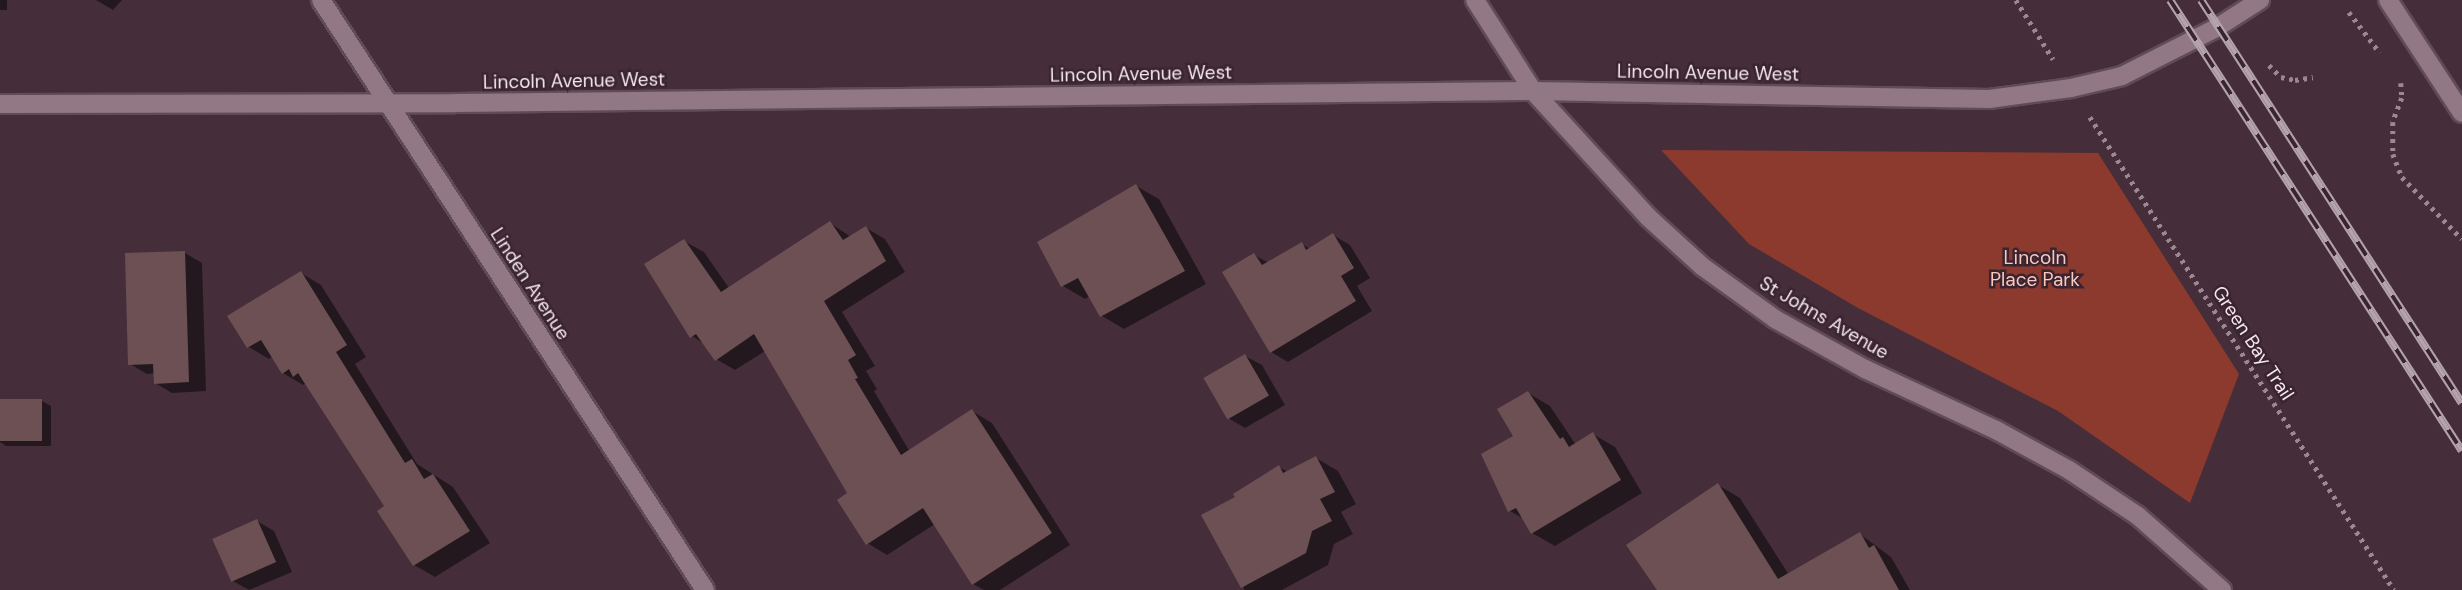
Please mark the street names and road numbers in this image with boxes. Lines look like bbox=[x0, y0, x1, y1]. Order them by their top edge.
street label: Lincoln Avenue West bbox=[1617, 60, 1799, 86]
street label: Lincoln Avenue West bbox=[1050, 61, 1232, 87]
street label: Lincoln Avenue West bbox=[483, 68, 665, 94]
street label: Linden Avenue bbox=[485, 224, 575, 344]
street label: St Johns Avenue bbox=[1755, 272, 1893, 364]
street label: Green Bay Trail bbox=[2208, 282, 2298, 404]

